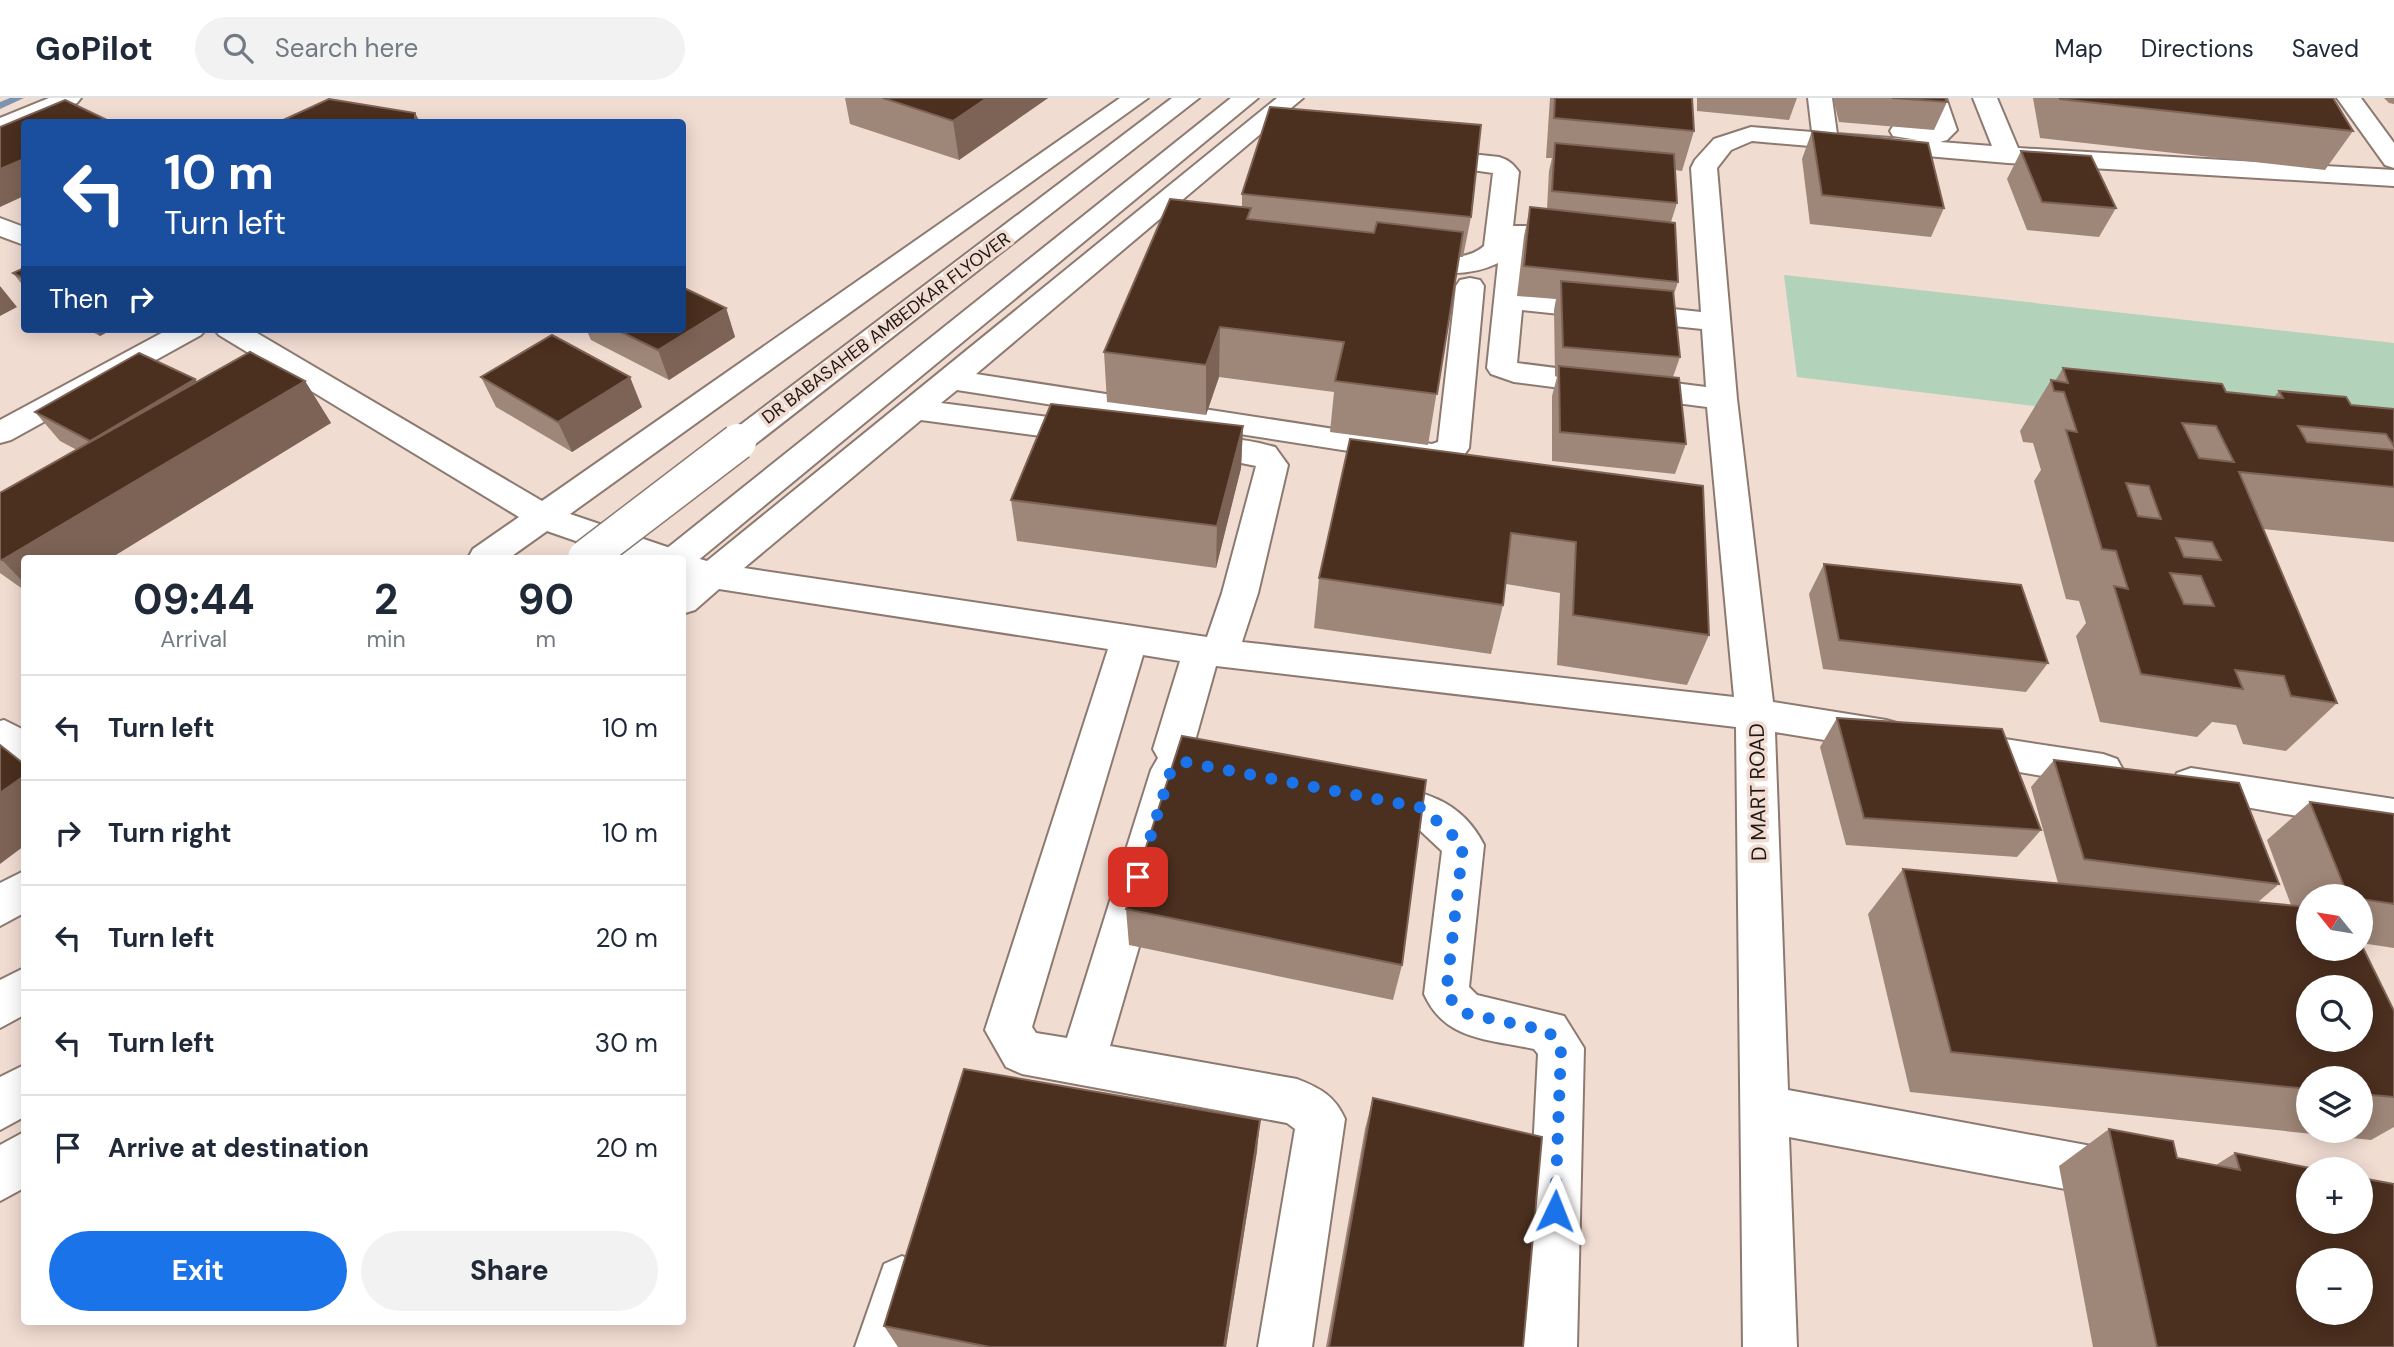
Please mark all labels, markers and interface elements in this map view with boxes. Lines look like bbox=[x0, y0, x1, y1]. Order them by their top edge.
search box bbox=[195, 17, 685, 80]
text: GoPilot bbox=[35, 27, 153, 70]
icon: search bbox=[219, 29, 257, 67]
text: Search here bbox=[275, 31, 418, 65]
text: Map bbox=[2055, 33, 2103, 64]
text: Directions bbox=[2141, 33, 2254, 64]
text: Saved bbox=[2292, 33, 2359, 64]
text: 10 m bbox=[164, 140, 274, 204]
icon: left bbox=[49, 147, 140, 238]
text: Turn left bbox=[164, 202, 286, 244]
street label: DR BABASAHEB AMBEDKAR FLYOVER bbox=[757, 227, 1015, 429]
icon: right bbox=[122, 280, 160, 318]
text: Then bbox=[49, 282, 108, 316]
text: 09:44 bbox=[133, 572, 255, 627]
text: 2 bbox=[374, 572, 398, 627]
text: 90 bbox=[518, 572, 574, 627]
text: Arrival bbox=[160, 624, 227, 654]
text: min bbox=[367, 624, 406, 654]
text: m bbox=[536, 624, 556, 654]
icon: left bbox=[49, 709, 87, 747]
text: Turn left bbox=[108, 711, 215, 745]
text: 10 m bbox=[602, 711, 658, 745]
street label: D MART ROAD bbox=[1743, 723, 1773, 861]
icon: right bbox=[49, 814, 87, 852]
text: Turn right bbox=[108, 816, 232, 850]
text: 10 m bbox=[602, 816, 658, 850]
pin bbox=[1108, 847, 1168, 907]
icon: arrive bbox=[1119, 858, 1157, 896]
north arrow bbox=[2296, 884, 2373, 961]
map controls bbox=[2296, 884, 2373, 1325]
icon: left bbox=[49, 919, 87, 957]
text: Turn left bbox=[108, 921, 215, 955]
text: 20 m bbox=[595, 921, 658, 955]
button: search bbox=[2296, 975, 2373, 1052]
icon: left bbox=[49, 1024, 87, 1062]
text: Turn left bbox=[108, 1026, 215, 1060]
text: 30 m bbox=[595, 1026, 658, 1060]
button: layers bbox=[2296, 1066, 2373, 1143]
icon: arrive bbox=[49, 1129, 87, 1167]
text: Arrive at destination bbox=[108, 1131, 369, 1165]
text: 20 m bbox=[595, 1131, 658, 1165]
button: + bbox=[2296, 1157, 2373, 1234]
position arrow bbox=[1518, 1174, 1592, 1248]
button: Exit bbox=[49, 1231, 347, 1311]
button: Share bbox=[361, 1231, 658, 1311]
button: − bbox=[2296, 1248, 2373, 1325]

